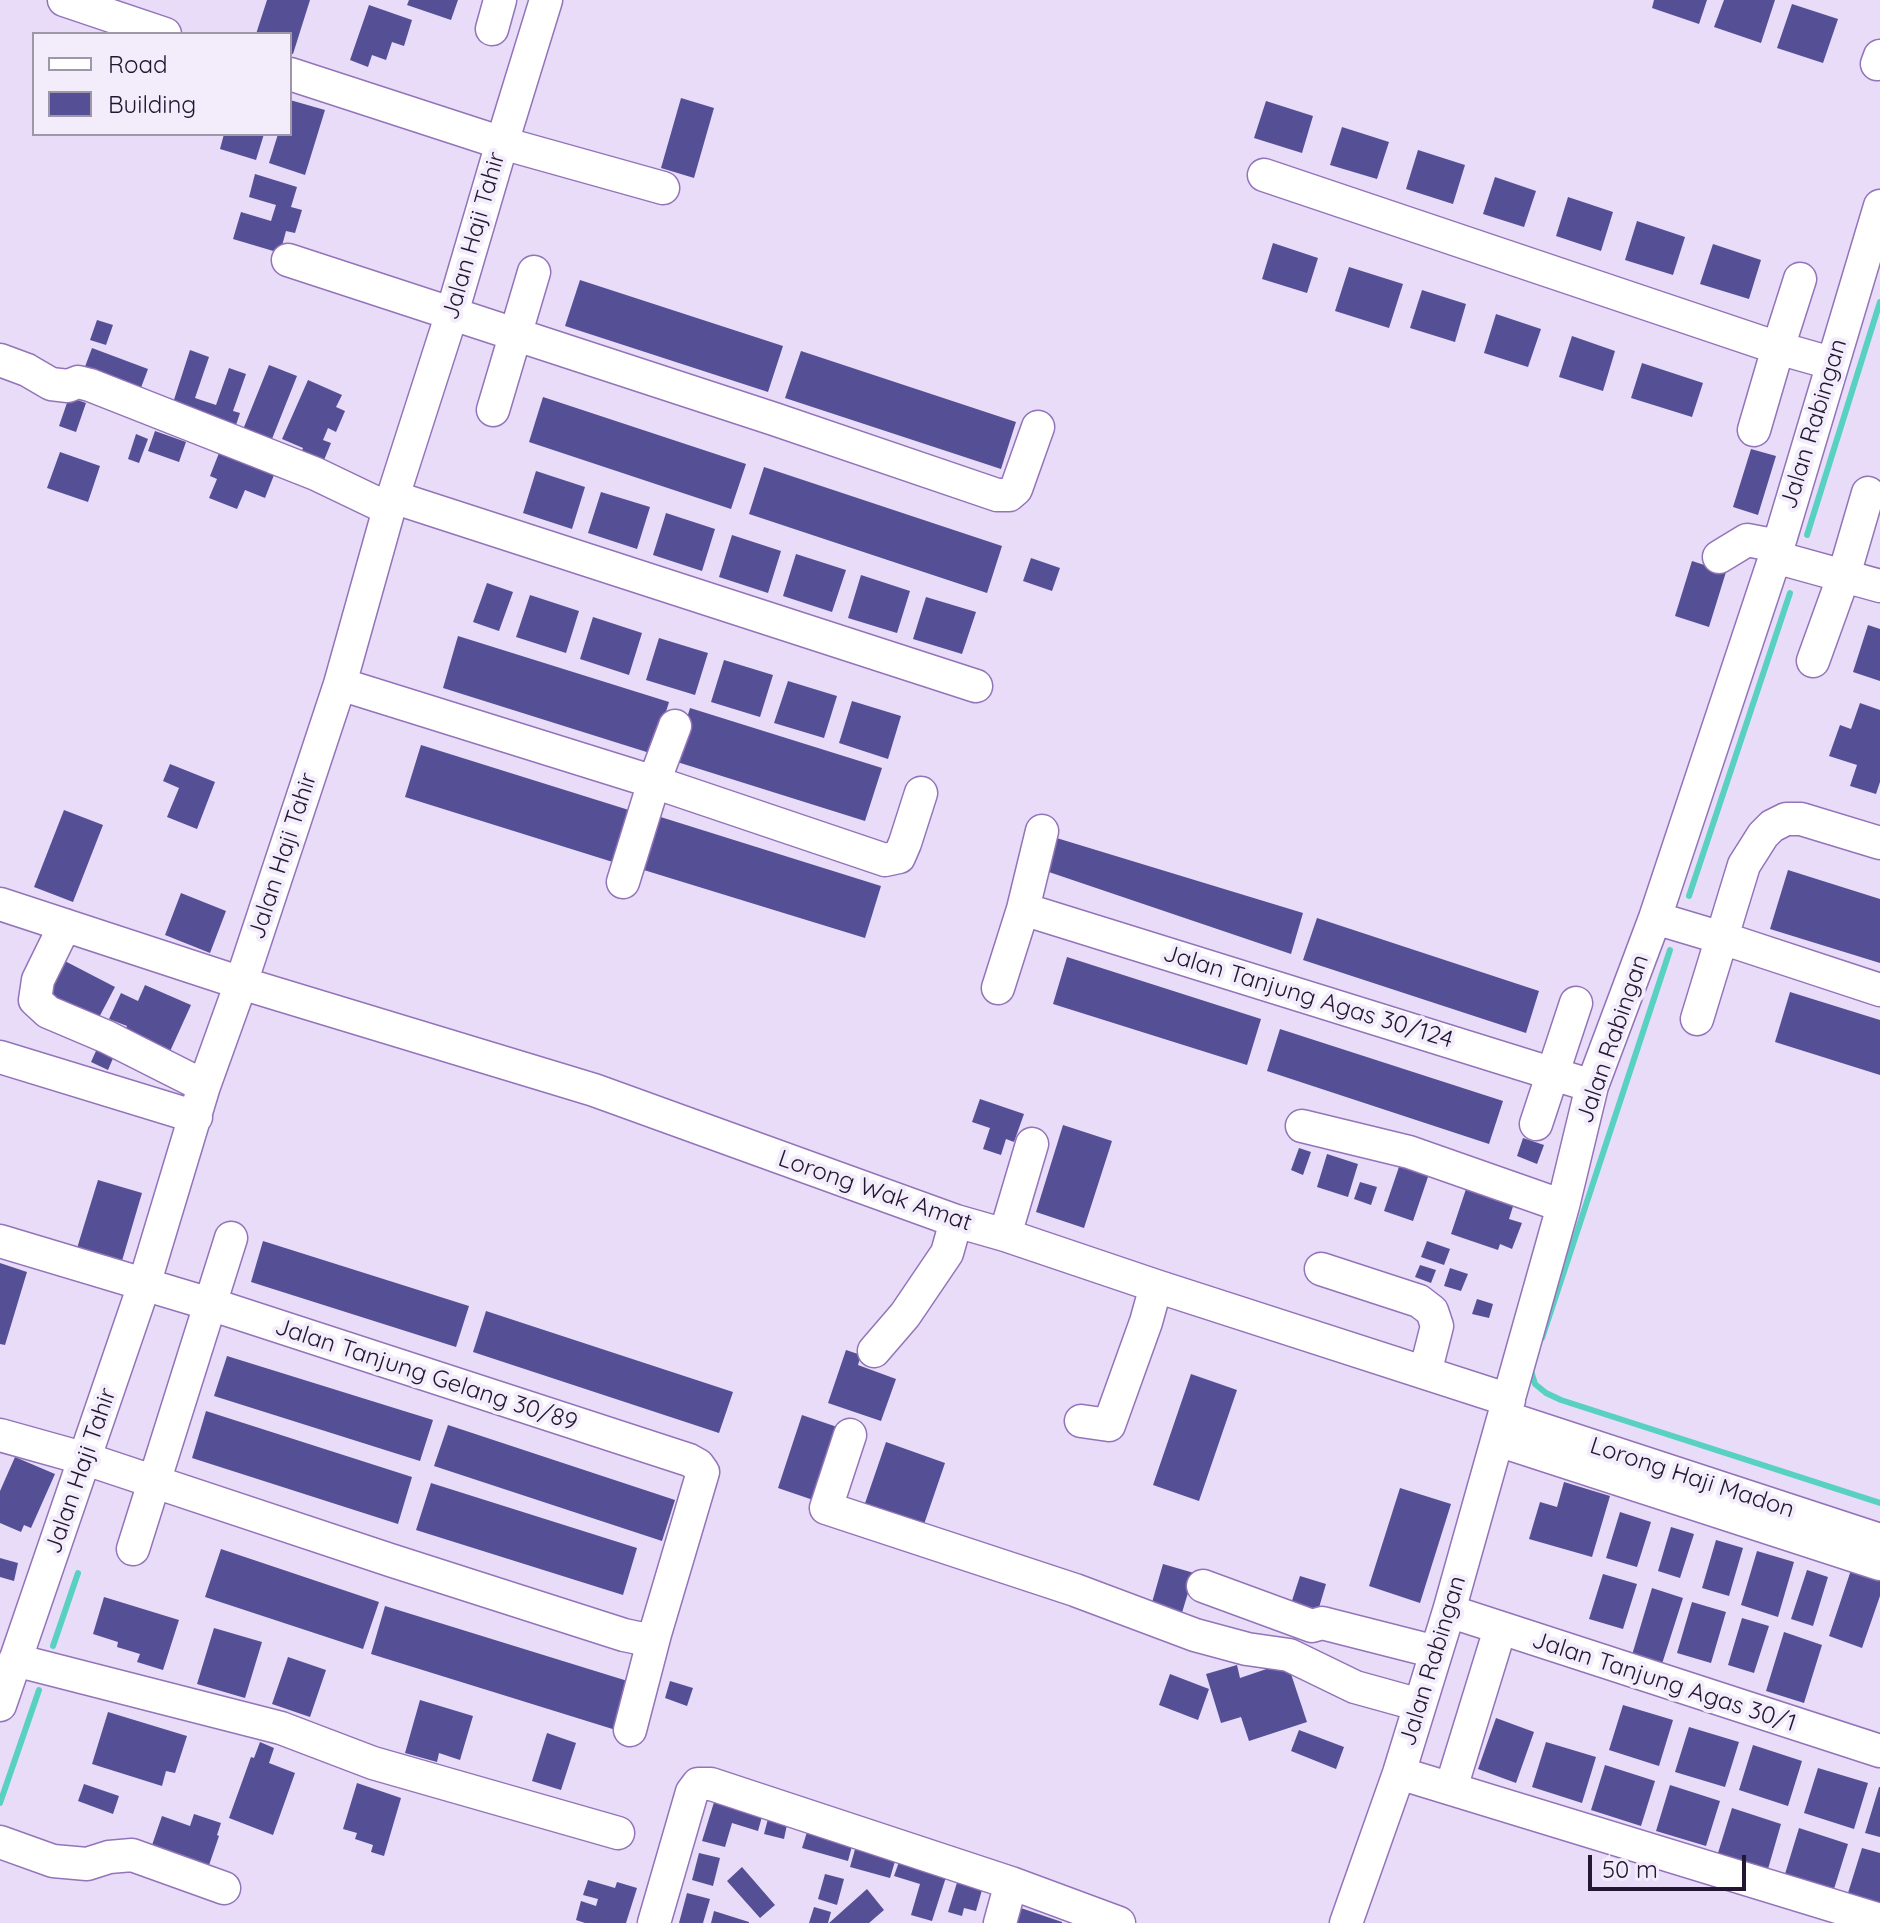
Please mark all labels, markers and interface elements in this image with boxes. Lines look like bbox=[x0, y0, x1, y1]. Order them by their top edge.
legend bbox=[32, 32, 292, 136]
text: Road bbox=[108, 49, 168, 79]
text: Building bbox=[108, 89, 196, 119]
street label: Jalan Haji Tahir bbox=[436, 149, 512, 323]
street label: Jalan Rabingan bbox=[1774, 335, 1854, 513]
street label: Jalan Haji Tahir bbox=[243, 769, 323, 943]
street label: Jalan Tanjung Agas 30/124 bbox=[1160, 939, 1456, 1055]
street label: Jalan Rabingan bbox=[1571, 951, 1655, 1127]
street label: Lorong Wak Amat bbox=[774, 1144, 976, 1238]
street label: Jalan Tanjung Gelang 30/89 bbox=[271, 1312, 581, 1438]
street label: Jalan Haji Tahir bbox=[39, 1384, 123, 1558]
street label: Lorong Haji Madon bbox=[1586, 1431, 1798, 1525]
street label: Jalan Rabingan bbox=[1393, 1572, 1473, 1750]
street label: Jalan Tanjung Agas 30/1 bbox=[1528, 1626, 1800, 1738]
scale bar bbox=[1592, 1839, 1750, 1889]
text: 50 m bbox=[1602, 1854, 1658, 1884]

